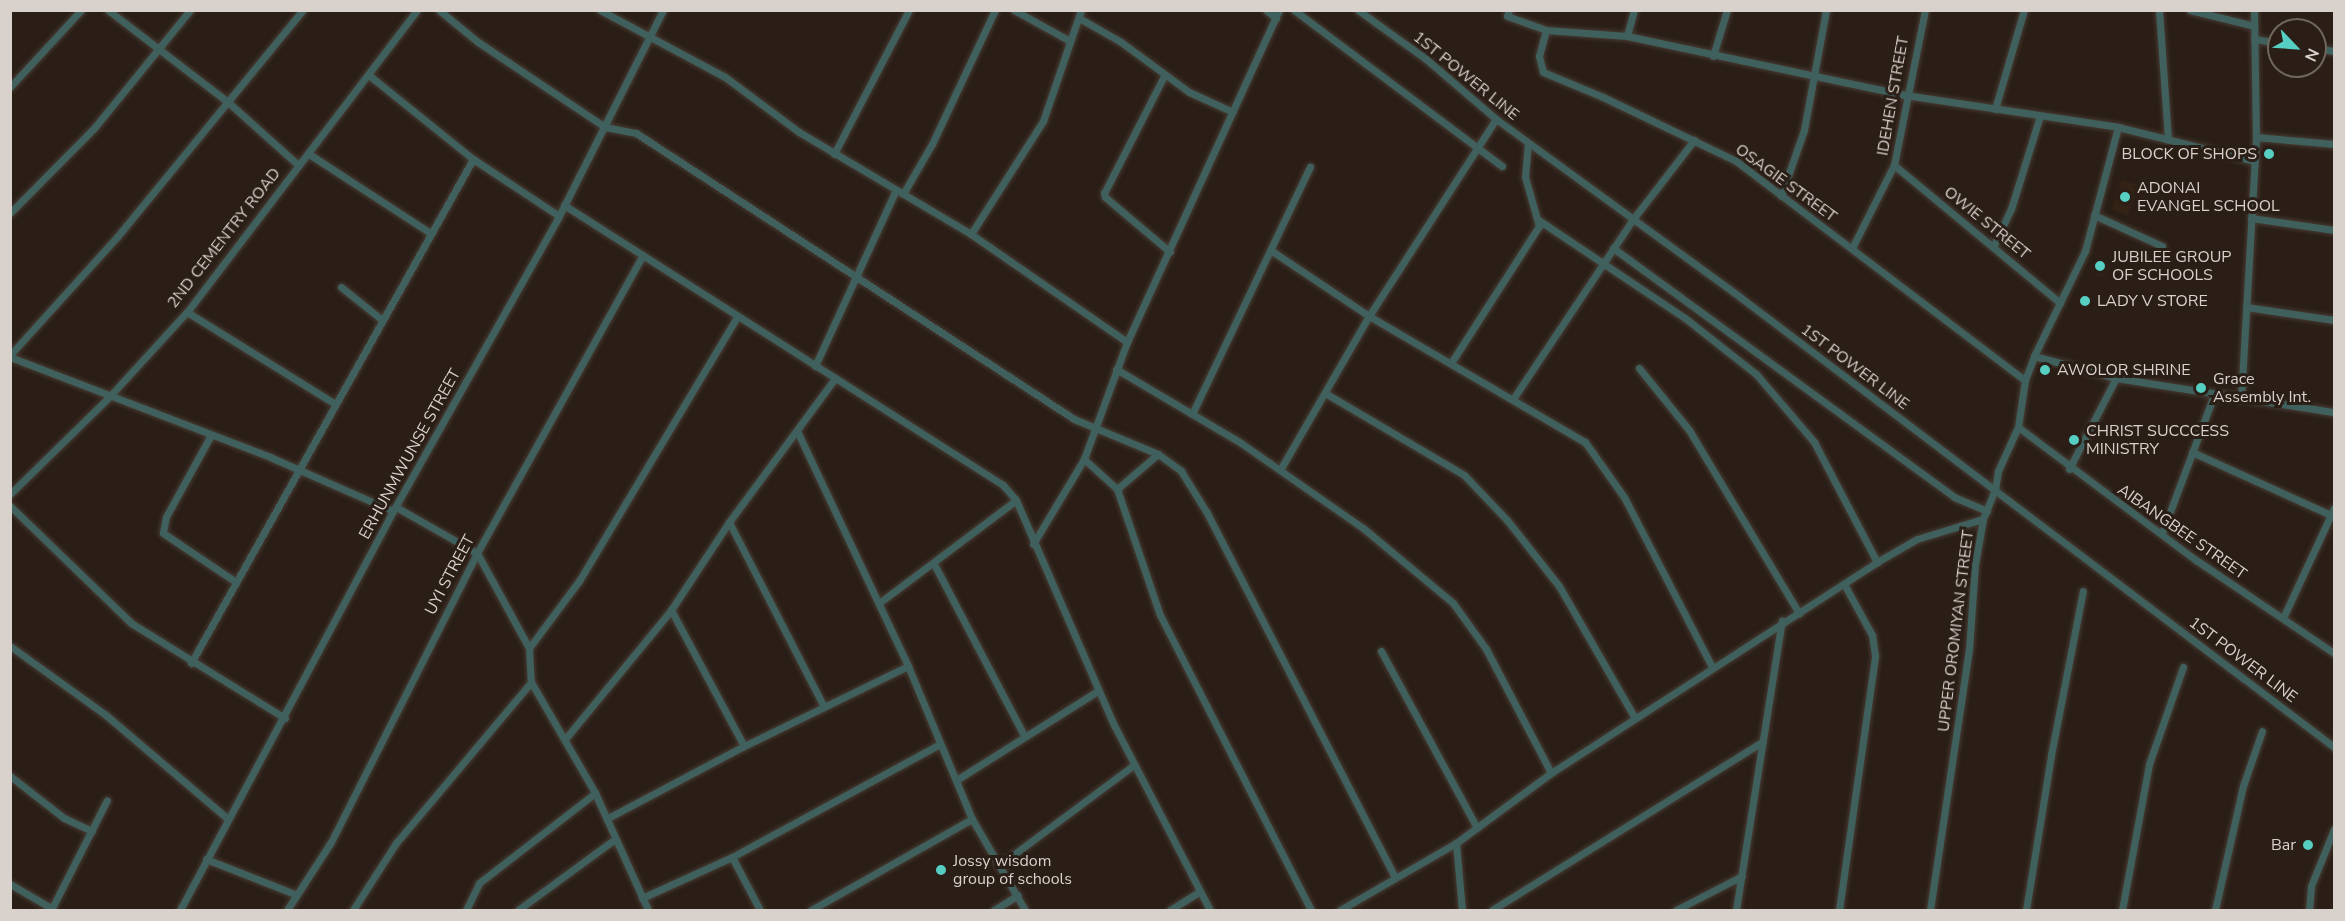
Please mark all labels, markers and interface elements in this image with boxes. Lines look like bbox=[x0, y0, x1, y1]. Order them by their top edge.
north arrow bbox=[2267, 18, 2327, 78]
street label: 1ST POWER LINE bbox=[1409, 27, 1523, 125]
street label: IDEHEN STREET bbox=[1873, 35, 1913, 157]
text: N bbox=[2299, 45, 2324, 65]
street label: OSAGIE STREET bbox=[1732, 140, 1840, 226]
place label: BLOCK OF SHOPS bbox=[2122, 144, 2257, 164]
marker: BLOCK OF SHOPS bbox=[2262, 147, 2276, 161]
street label: 2ND CEMENTRY ROAD bbox=[163, 164, 285, 312]
place label: ADONAI EVANGEL SCHOOL bbox=[2137, 178, 2280, 216]
street label: OWIE STREET bbox=[1940, 182, 2034, 264]
marker: ADONAI EVANGEL SCHOOL bbox=[2118, 190, 2132, 204]
place label: JUBILEE GROUP OF SCHOOLS bbox=[2112, 247, 2231, 285]
marker: JUBILEE GROUP OF SCHOOLS bbox=[2093, 259, 2107, 273]
place label: LADY V STORE bbox=[2097, 291, 2208, 311]
marker: LADY V STORE bbox=[2078, 294, 2092, 308]
street label: 1ST POWER LINE bbox=[1797, 320, 1913, 414]
place label: AWOLOR SHRINE bbox=[2057, 360, 2191, 380]
marker: AWOLOR SHRINE bbox=[2038, 363, 2052, 377]
street label: ERHUNMWUNSE STREET bbox=[355, 365, 465, 543]
place label: Grace Assembly Int. bbox=[2213, 369, 2311, 407]
marker: Grace Assembly Int. bbox=[2194, 381, 2208, 395]
place label: CHRIST SUCCCESS MINISTRY bbox=[2086, 421, 2229, 459]
marker: CHRIST SUCCCESS MINISTRY bbox=[2067, 433, 2081, 447]
street label: AIBANGBEE STREET bbox=[2114, 480, 2250, 584]
street label: UPPER OROMIYAN STREET bbox=[1934, 529, 1978, 733]
street label: UYI STREET bbox=[421, 532, 479, 618]
street label: 1ST POWER LINE bbox=[2185, 613, 2301, 707]
place label: Bar bbox=[2271, 835, 2296, 855]
marker: Bar bbox=[2301, 838, 2315, 852]
place label: Jossy wisdom group of schools bbox=[953, 851, 1072, 889]
marker: Jossy wisdom group of schools bbox=[934, 863, 948, 877]

